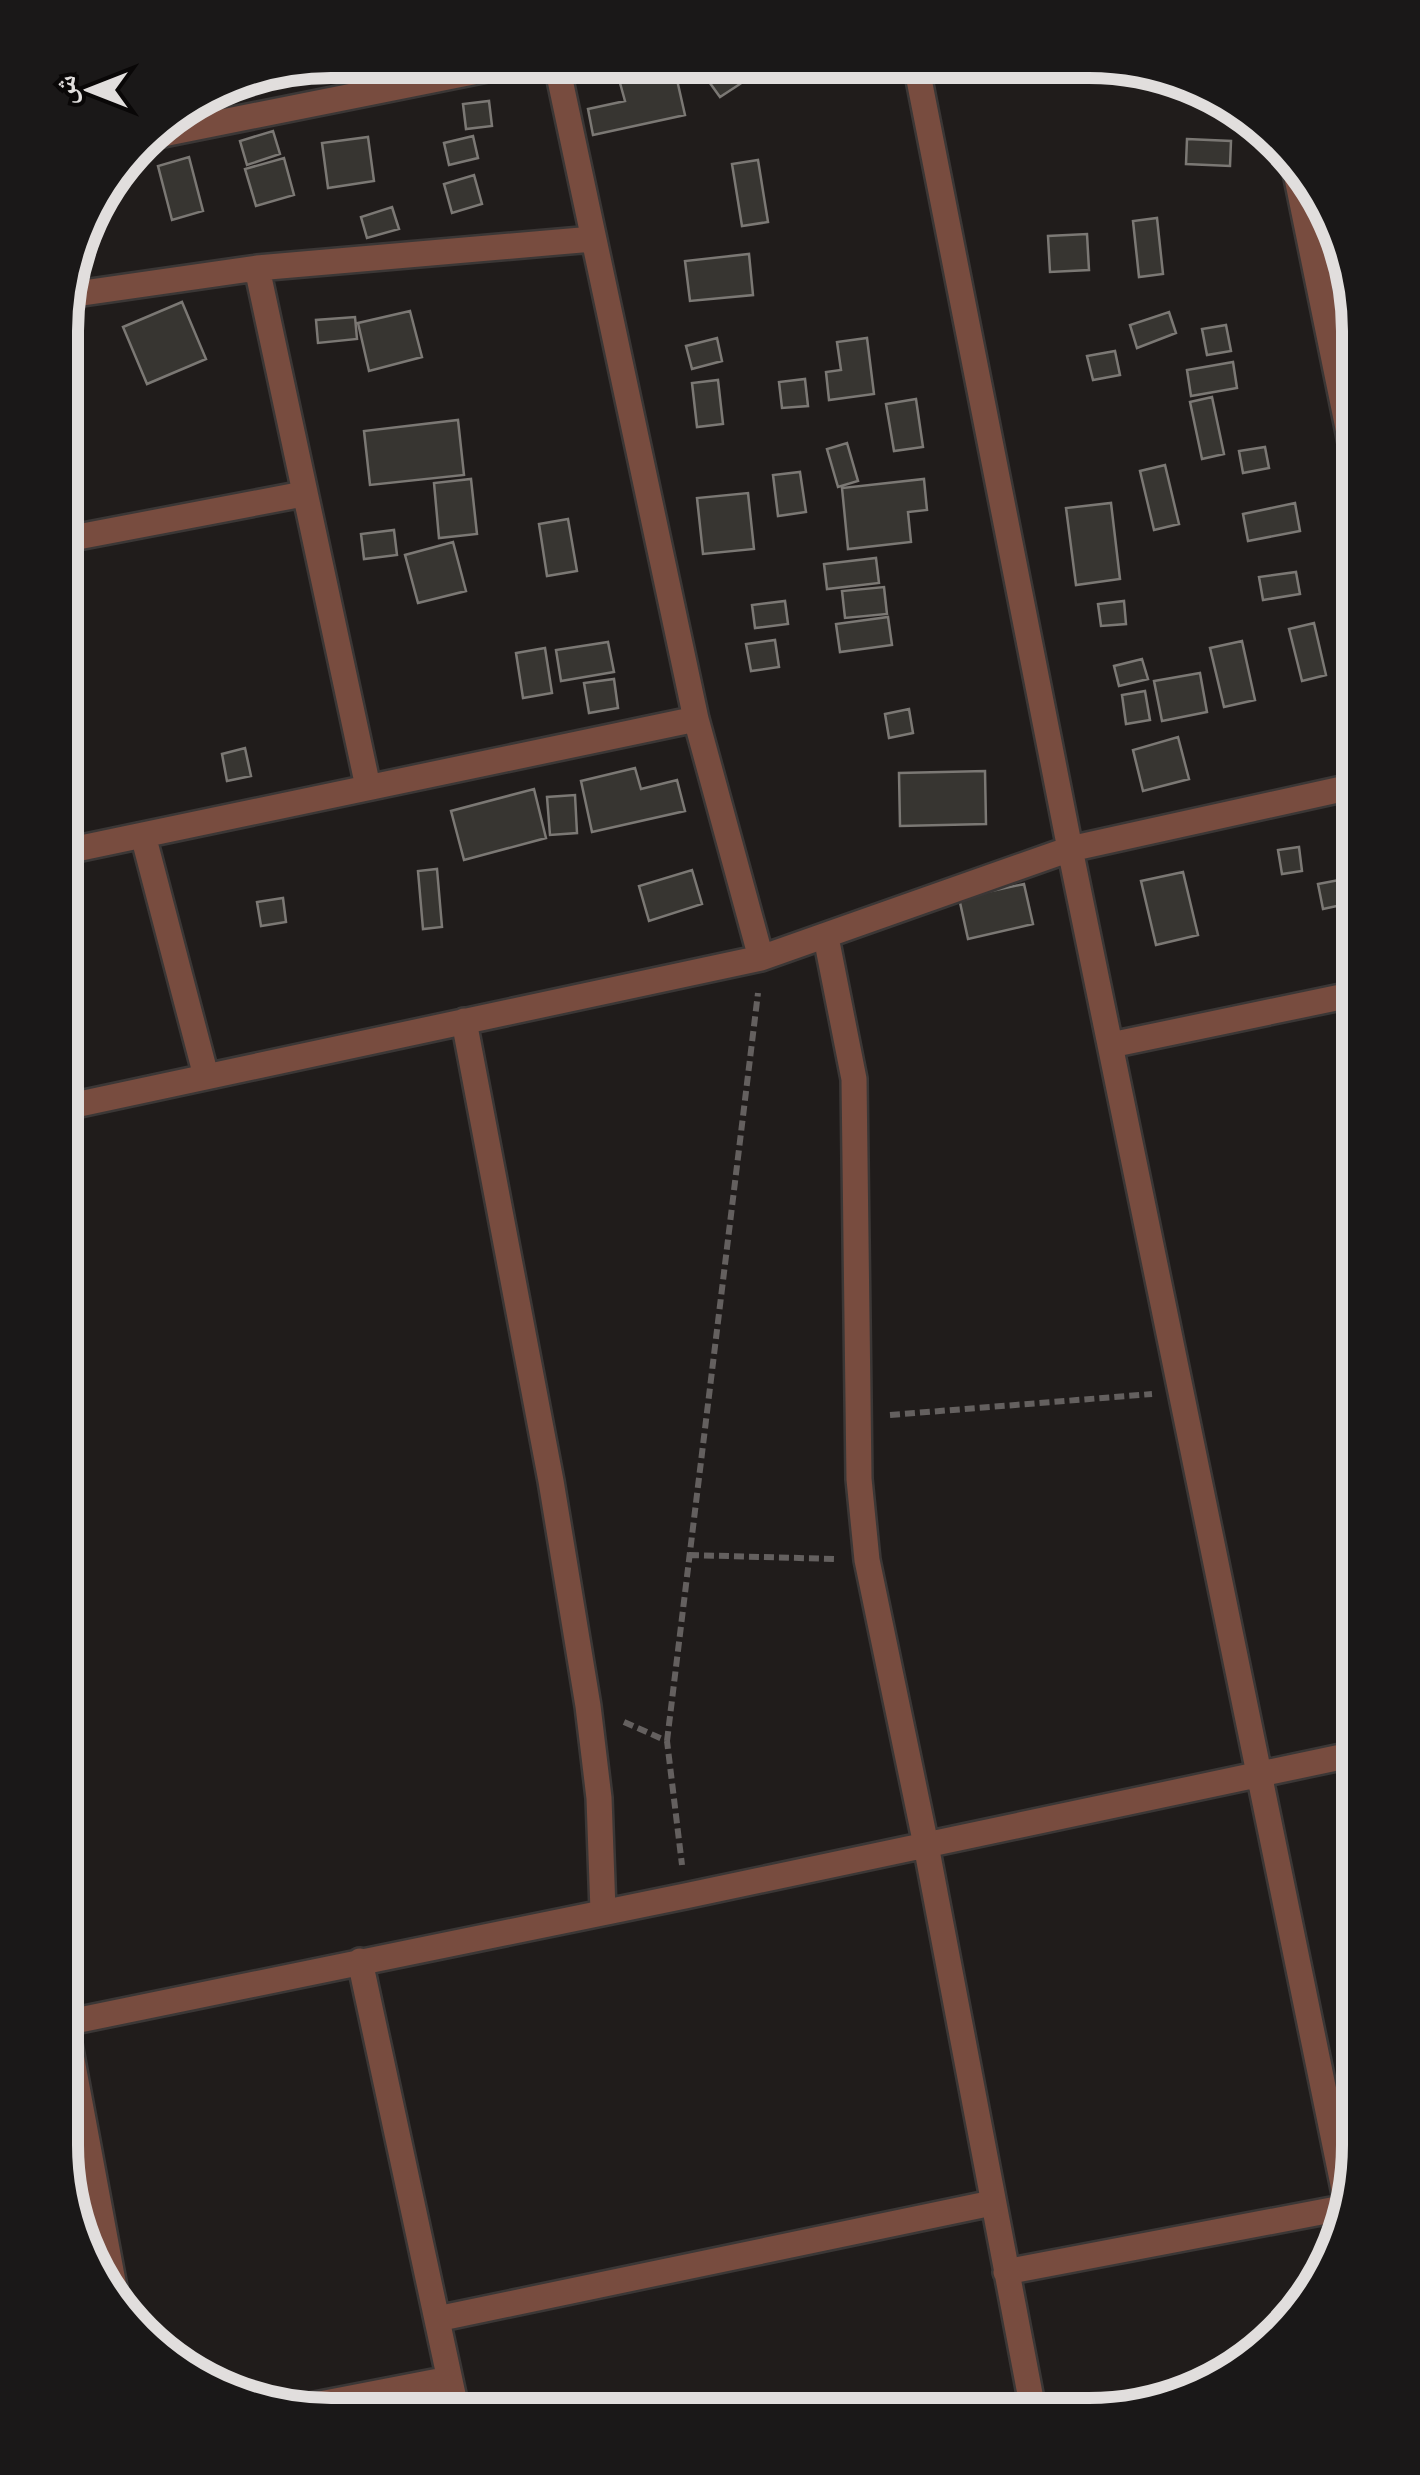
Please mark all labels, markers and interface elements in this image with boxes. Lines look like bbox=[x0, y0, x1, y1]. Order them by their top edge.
north arrow bbox=[40, 40, 140, 140]
text: ش bbox=[50, 75, 82, 105]

